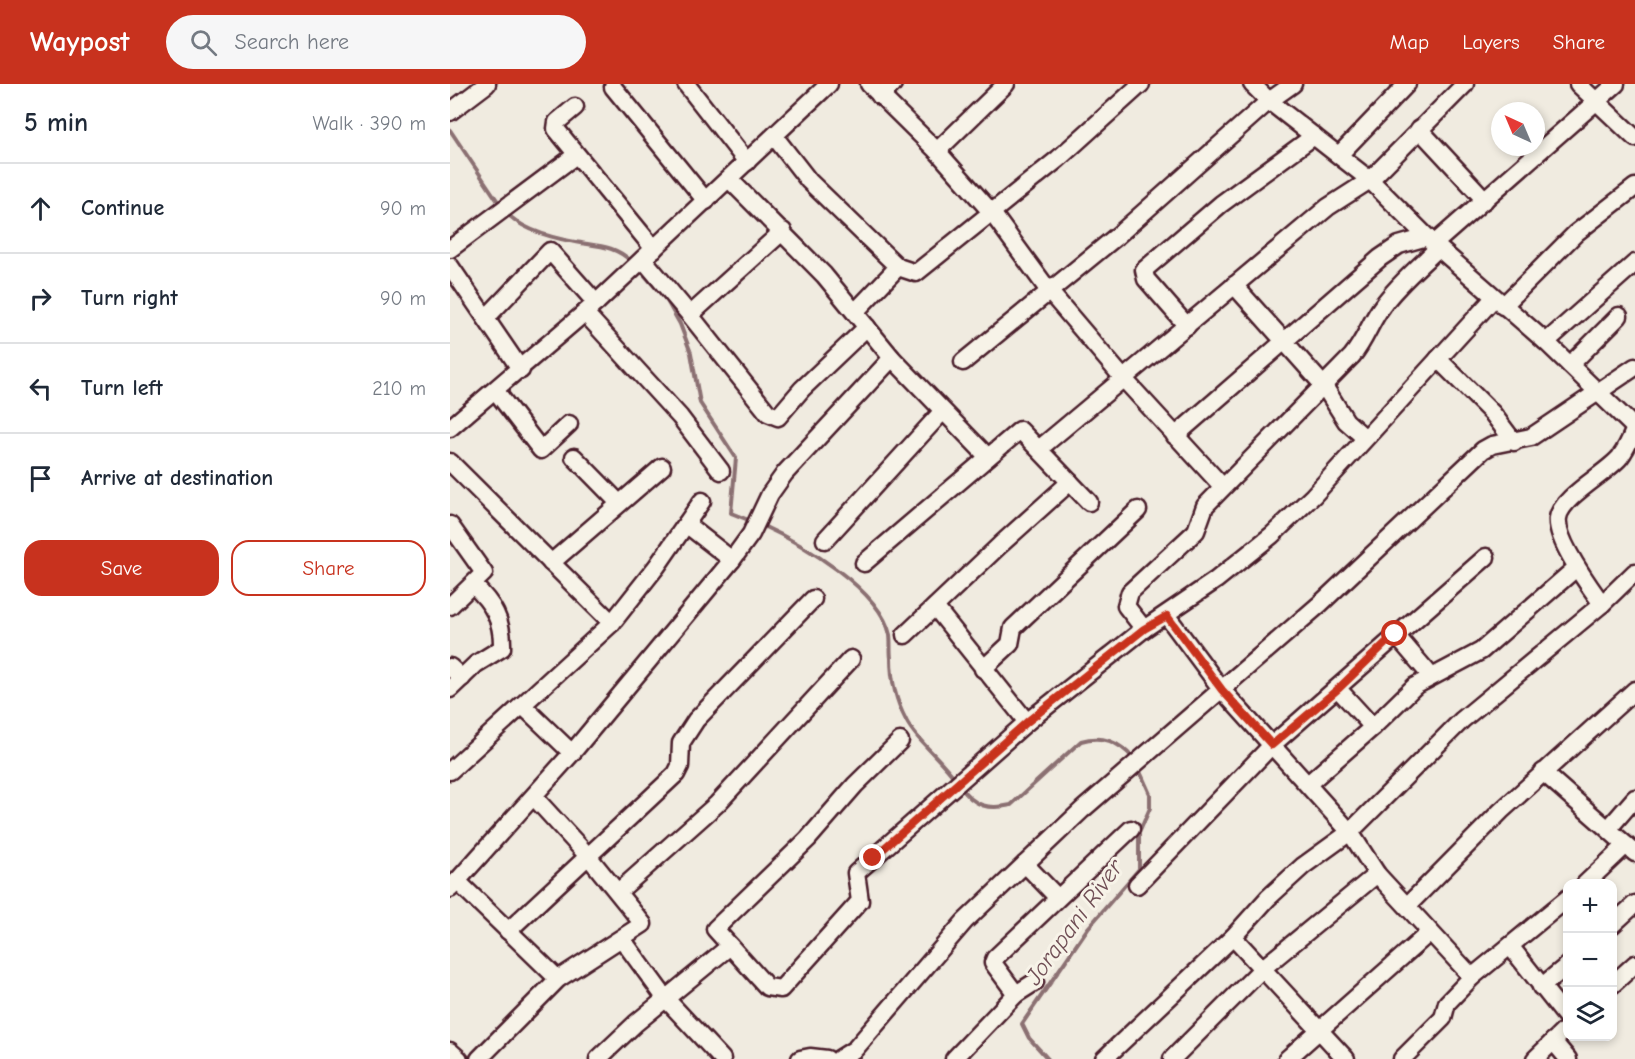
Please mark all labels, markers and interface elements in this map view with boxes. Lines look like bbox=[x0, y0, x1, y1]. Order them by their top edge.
search box bbox=[166, 15, 586, 69]
text: Waypost bbox=[30, 26, 130, 58]
icon: search bbox=[187, 26, 220, 59]
text: Search here bbox=[235, 29, 349, 55]
text: Map bbox=[1390, 30, 1429, 54]
text: Layers bbox=[1462, 30, 1520, 54]
text: Share bbox=[1553, 30, 1605, 54]
north arrow bbox=[1491, 102, 1545, 156]
text: 5 min bbox=[24, 108, 88, 138]
text: Walk · 390 m bbox=[313, 112, 426, 135]
icon: ahead bbox=[24, 192, 57, 225]
text: Continue bbox=[81, 195, 164, 221]
text: 90 m bbox=[380, 197, 426, 220]
icon: right bbox=[24, 282, 57, 315]
text: Turn right bbox=[81, 285, 178, 311]
text: 90 m bbox=[380, 287, 426, 310]
icon: left bbox=[24, 372, 57, 405]
text: Turn left bbox=[81, 375, 163, 401]
text: 210 m bbox=[372, 377, 426, 400]
icon: arrive bbox=[24, 462, 57, 495]
text: Arrive at destination bbox=[81, 465, 273, 491]
button: Save bbox=[24, 540, 219, 596]
button: Share bbox=[231, 540, 426, 596]
route start bbox=[1381, 620, 1407, 646]
route end bbox=[859, 844, 885, 870]
water label: Jorapani River bbox=[1019, 853, 1130, 991]
map controls bbox=[1563, 879, 1617, 1041]
button: + bbox=[1563, 879, 1617, 933]
button: − bbox=[1563, 933, 1617, 987]
button: layers bbox=[1563, 987, 1617, 1041]

